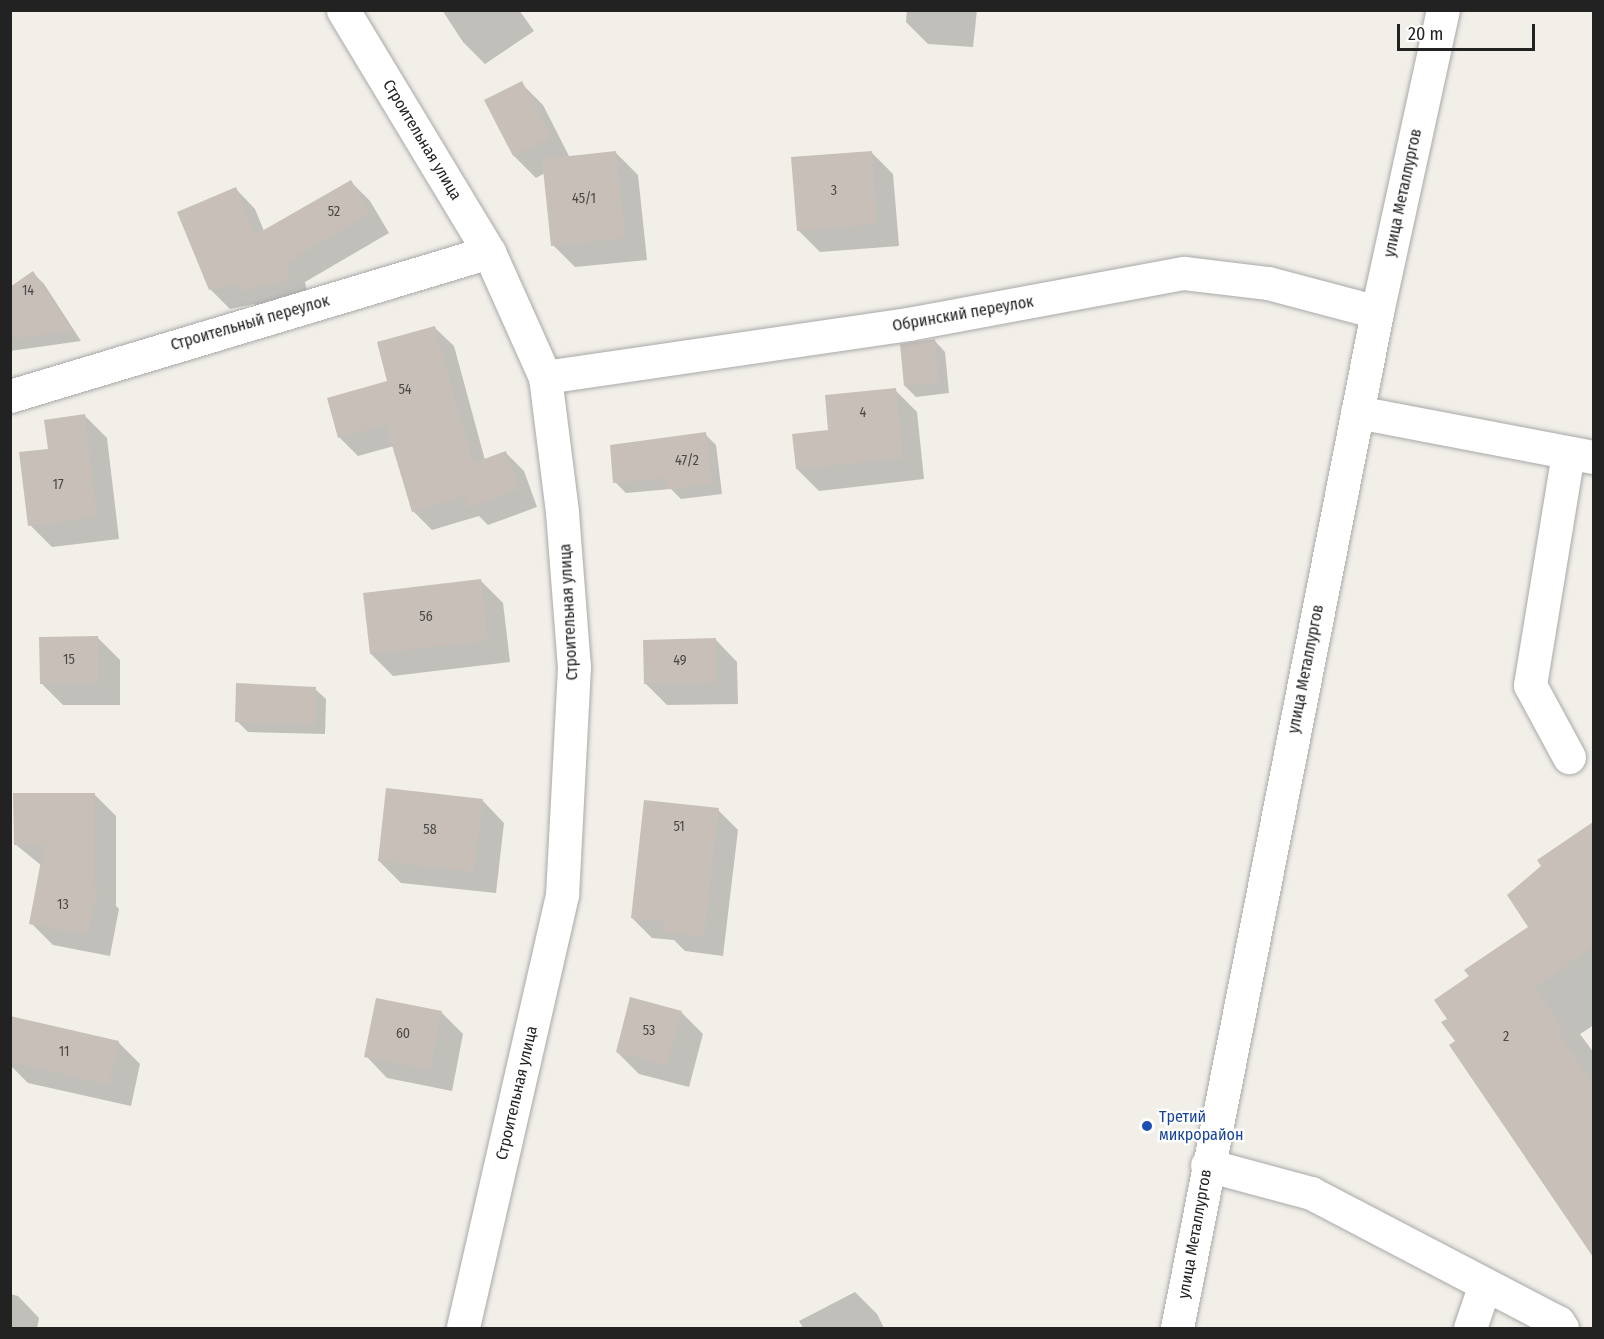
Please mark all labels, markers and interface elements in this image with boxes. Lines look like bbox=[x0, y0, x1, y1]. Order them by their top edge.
scale bar bbox=[1400, 12, 1538, 50]
text: 20 m bbox=[1408, 23, 1443, 45]
street label: Строительная улица bbox=[379, 76, 465, 204]
street label: улица Металлургов bbox=[1380, 127, 1426, 259]
house number: 3 bbox=[831, 183, 837, 199]
house number: 45/1 bbox=[572, 191, 596, 207]
house number: 52 bbox=[328, 204, 340, 220]
house number: 14 bbox=[22, 283, 34, 299]
street label: Строительный переулок bbox=[168, 291, 332, 355]
street label: Обринский переулок bbox=[891, 292, 1035, 336]
house number: 54 bbox=[398, 382, 412, 398]
house number: 4 bbox=[860, 405, 866, 421]
house number: 47/2 bbox=[675, 453, 699, 469]
house number: 17 bbox=[52, 477, 64, 493]
street label: Строительная улица bbox=[556, 543, 582, 681]
street label: улица Металлургов bbox=[1284, 603, 1328, 735]
house number: 56 bbox=[419, 609, 433, 625]
house number: 15 bbox=[63, 652, 75, 668]
house number: 49 bbox=[673, 653, 687, 669]
house number: 51 bbox=[673, 819, 685, 835]
house number: 58 bbox=[423, 822, 437, 838]
house number: 13 bbox=[57, 897, 69, 913]
house number: 53 bbox=[643, 1023, 655, 1039]
street label: Строительная улица bbox=[492, 1024, 542, 1162]
house number: 60 bbox=[396, 1026, 410, 1042]
house number: 2 bbox=[1503, 1029, 1509, 1045]
house number: 11 bbox=[59, 1044, 69, 1060]
place label: Третий микрорайон bbox=[1159, 1107, 1243, 1145]
marker: Третий микрорайон bbox=[1140, 1119, 1154, 1133]
street label: улица Металлургов bbox=[1174, 1168, 1216, 1300]

